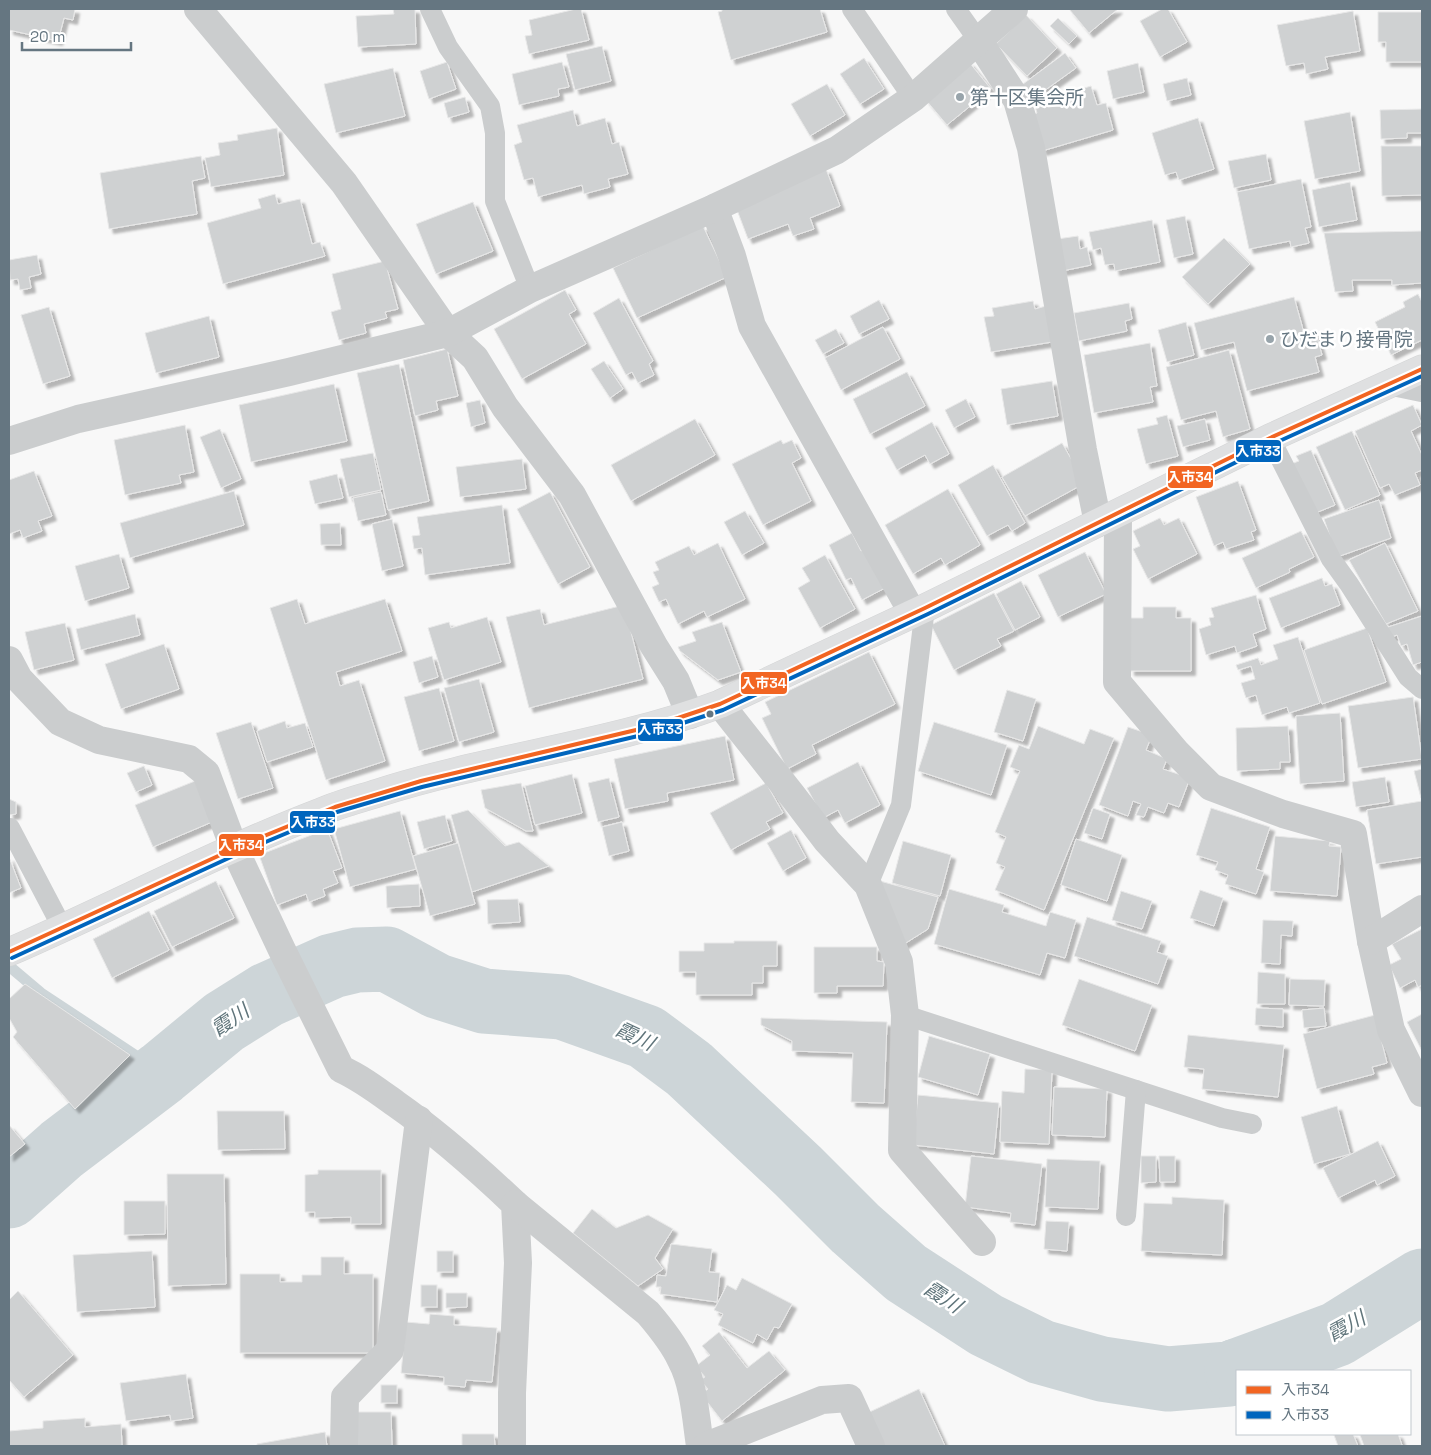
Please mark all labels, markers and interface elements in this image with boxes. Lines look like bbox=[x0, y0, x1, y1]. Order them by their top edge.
scale bar bbox=[22, 20, 131, 52]
text: 20 m bbox=[30, 27, 65, 46]
place label: 第十区集会所 bbox=[970, 85, 1084, 110]
marker: 第十区集会所 bbox=[954, 91, 966, 103]
place label: ひだまり接骨院 bbox=[1280, 327, 1413, 352]
marker: ひだまり接骨院 bbox=[1264, 333, 1276, 345]
line badge: 入市33 bbox=[1235, 439, 1282, 463]
text: 入市33 bbox=[1235, 442, 1281, 460]
line badge: 入市34 bbox=[1167, 465, 1214, 489]
text: 入市34 bbox=[1167, 468, 1213, 486]
line badge: 入市34 bbox=[740, 671, 788, 695]
text: 入市34 bbox=[741, 674, 787, 692]
unlabelled marker bbox=[705, 709, 715, 719]
line badge: 入市33 bbox=[637, 718, 684, 742]
text: 入市33 bbox=[637, 720, 683, 738]
line badge: 入市33 bbox=[289, 810, 336, 834]
text: 入市33 bbox=[290, 813, 336, 831]
line badge: 入市34 bbox=[218, 833, 265, 857]
text: 入市34 bbox=[218, 836, 264, 854]
water label: 霞川 bbox=[206, 997, 256, 1042]
water label: 霞川 bbox=[611, 1016, 660, 1057]
water label: 霞川 bbox=[919, 1275, 969, 1320]
water label: 霞川 bbox=[1322, 1304, 1372, 1347]
legend bbox=[1236, 1370, 1411, 1435]
text: 入市34 bbox=[1281, 1380, 1329, 1399]
text: 入市33 bbox=[1281, 1405, 1329, 1424]

